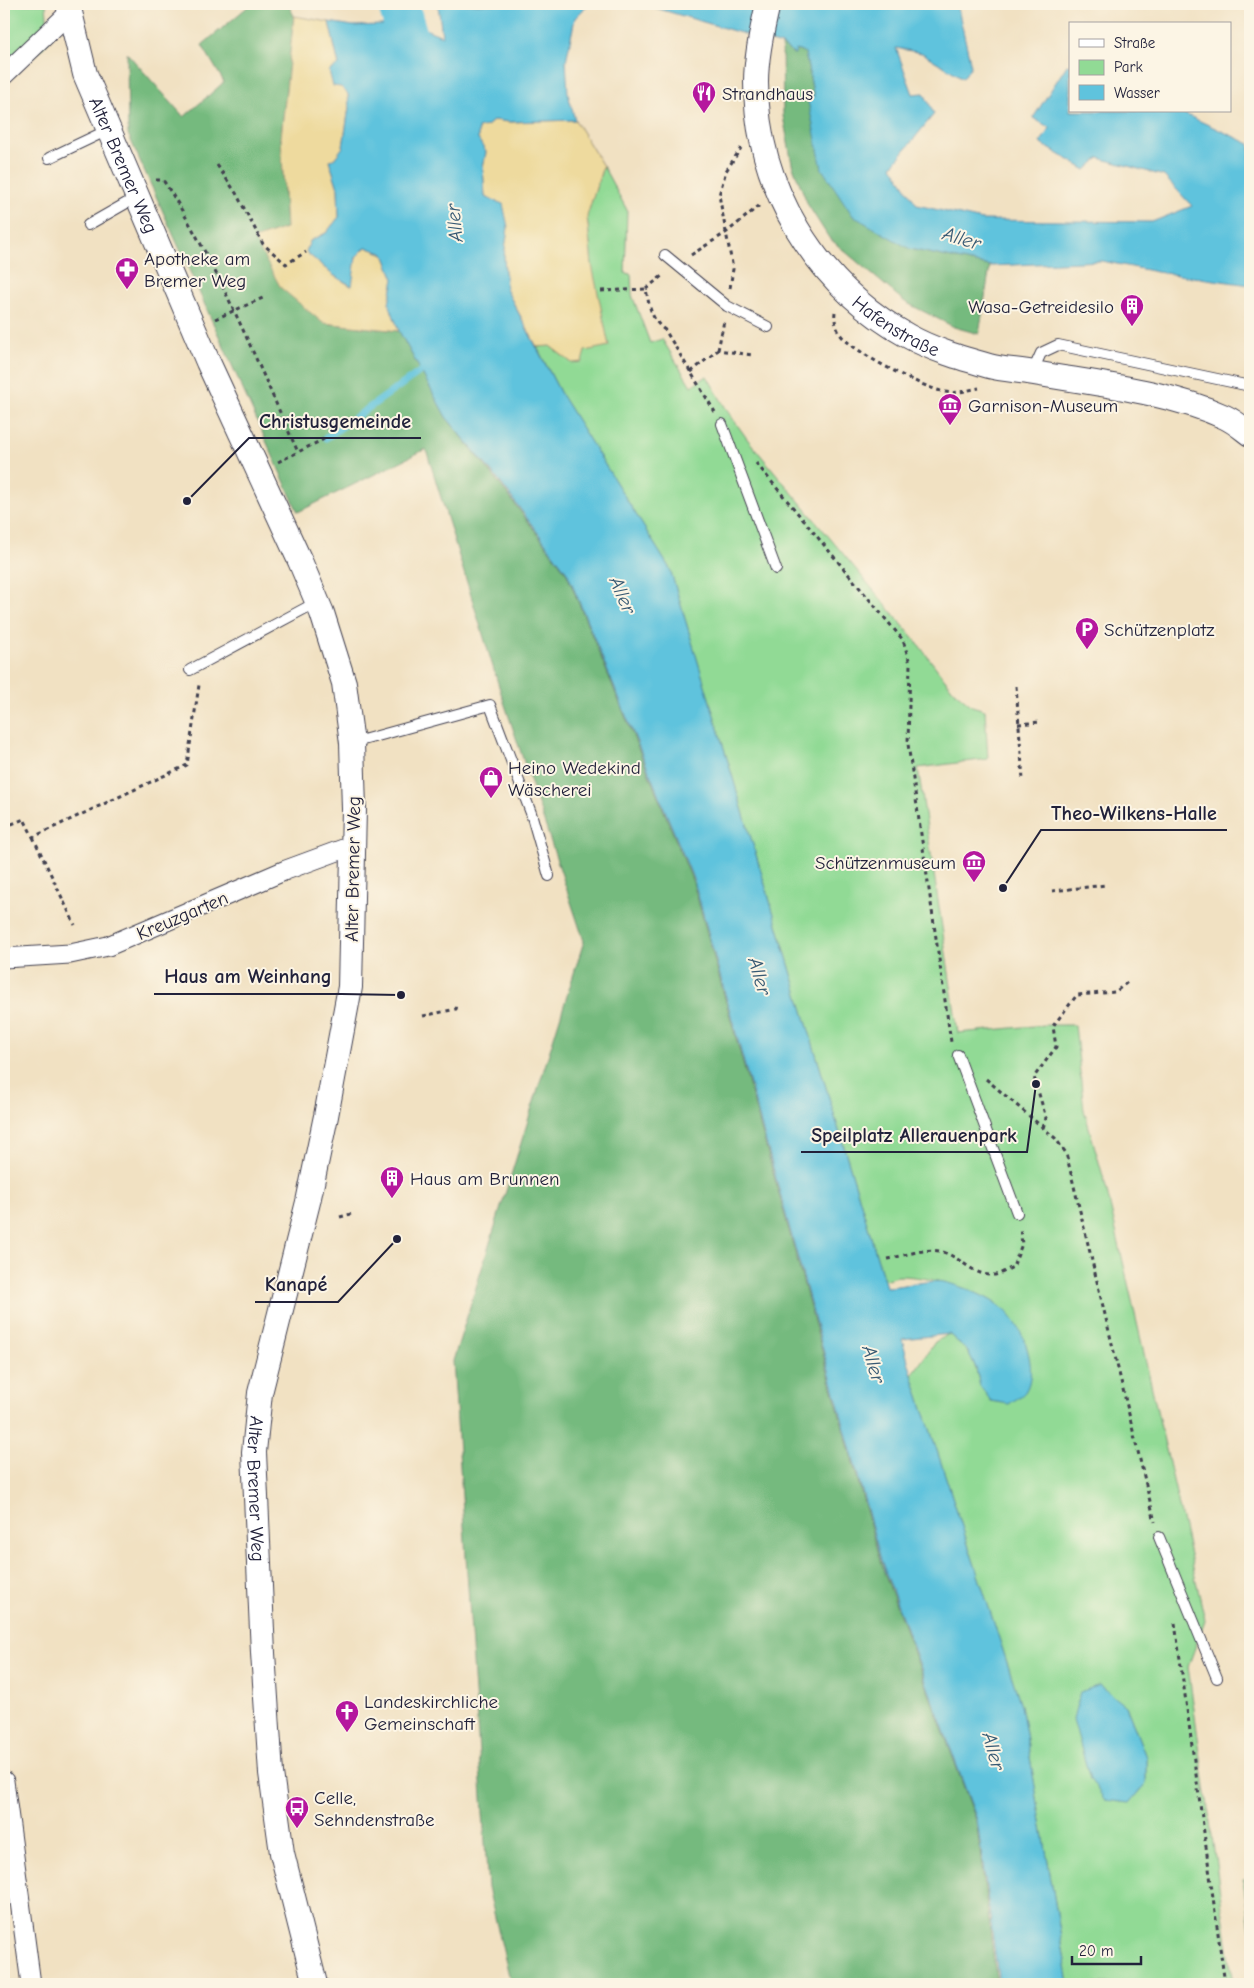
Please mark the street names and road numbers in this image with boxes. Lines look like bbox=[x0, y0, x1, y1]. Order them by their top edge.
street label: Alter Bremer Weg bbox=[84, 94, 162, 237]
street label: Hafenstraße bbox=[848, 291, 942, 361]
street label: Alter Bremer Weg bbox=[341, 796, 365, 942]
street label: Kreuzgarten bbox=[133, 887, 231, 945]
street label: Alter Bremer Weg bbox=[242, 1415, 269, 1562]

